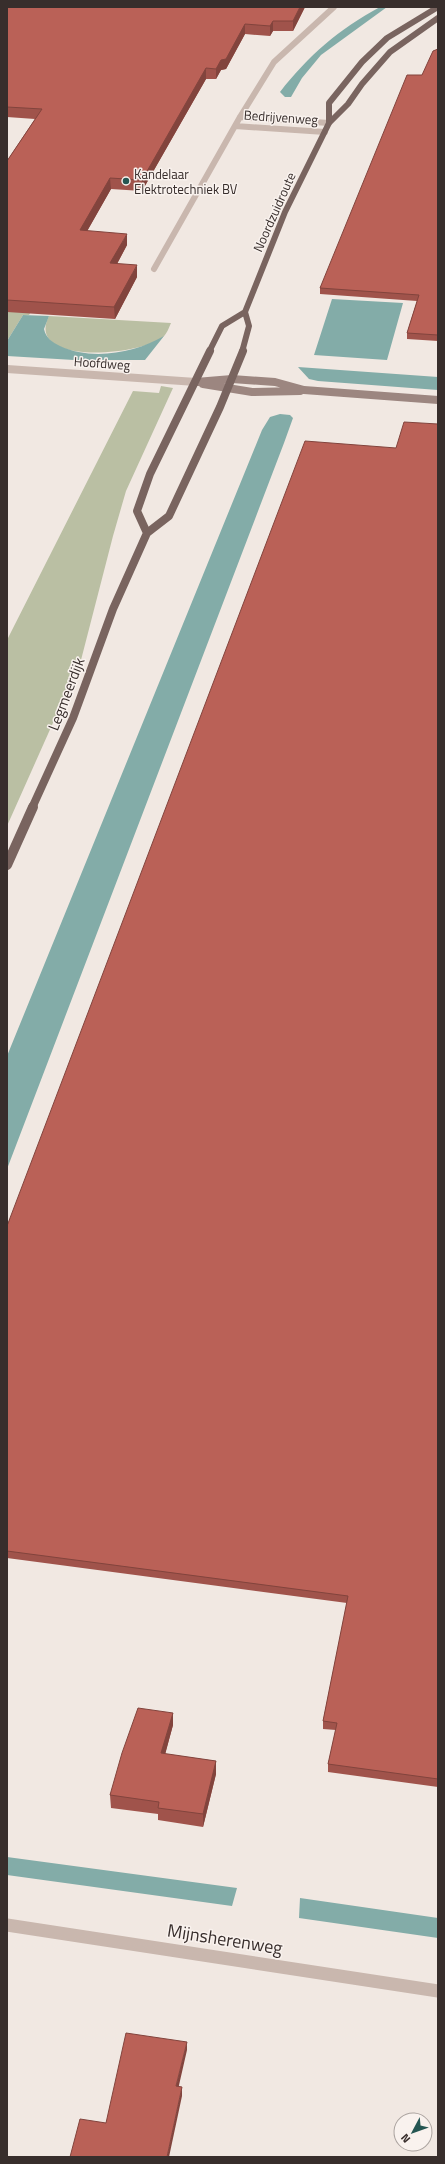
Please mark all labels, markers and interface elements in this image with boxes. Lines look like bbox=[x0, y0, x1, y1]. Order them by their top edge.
street label: Bedrijvenweg bbox=[243, 104, 319, 130]
place label: Kandelaar Elektrotechniek BV bbox=[134, 164, 238, 199]
street label: Noordzuidroute bbox=[247, 169, 301, 255]
marker: Kandelaar Elektrotechniek BV bbox=[121, 176, 131, 186]
street label: Hoofdweg bbox=[73, 351, 131, 375]
street label: Legmeerdijk bbox=[42, 654, 90, 734]
street label: Mijnsherenweg bbox=[165, 1917, 285, 1961]
north arrow bbox=[393, 2112, 433, 2152]
text: N bbox=[397, 2130, 414, 2147]

